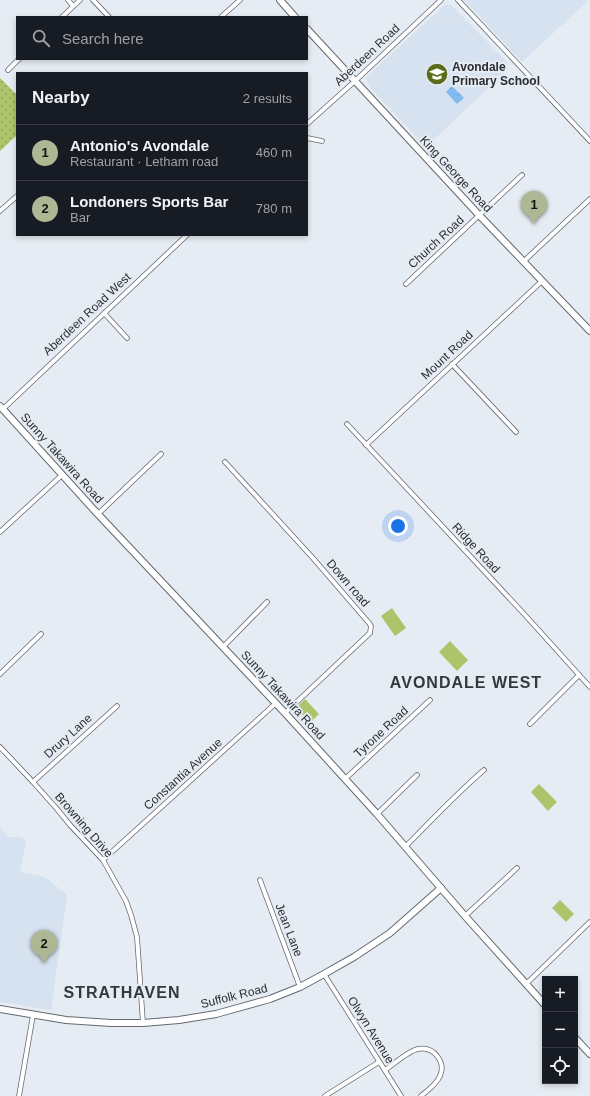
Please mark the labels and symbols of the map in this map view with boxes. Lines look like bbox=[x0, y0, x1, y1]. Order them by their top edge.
street label: Aberdeen Road bbox=[331, 21, 403, 89]
place label: Avondale Primary School bbox=[452, 60, 540, 88]
school or university icon: Avondale Primary School bbox=[424, 61, 450, 87]
street label: King George Road bbox=[417, 133, 495, 215]
pin: 1 bbox=[521, 191, 547, 224]
street label: Church Road bbox=[405, 213, 467, 271]
street label: Aberdeen Road West bbox=[40, 269, 134, 358]
street label: Mount Road bbox=[418, 328, 476, 382]
street label: Sunny Takawira Road bbox=[18, 410, 106, 506]
your location bbox=[388, 516, 408, 536]
street label: Ridge Road bbox=[449, 520, 503, 576]
street label: Down road bbox=[324, 557, 372, 609]
street label: Sunny Takawira Road bbox=[238, 648, 328, 742]
district label: AVONDALE WEST bbox=[390, 674, 542, 691]
street label: Tyrone Road bbox=[351, 703, 411, 761]
street label: Drury Lane bbox=[41, 711, 95, 761]
street label: Constantia Avenue bbox=[141, 735, 225, 813]
street label: Browning Drive bbox=[52, 790, 116, 861]
street label: Jean Lane bbox=[272, 901, 306, 959]
pin: 2 bbox=[31, 930, 57, 963]
street label: Suffolk Road bbox=[199, 981, 269, 1011]
district label: STRATHAVEN bbox=[64, 984, 180, 1001]
street label: Olwyn Avenue bbox=[345, 994, 397, 1066]

